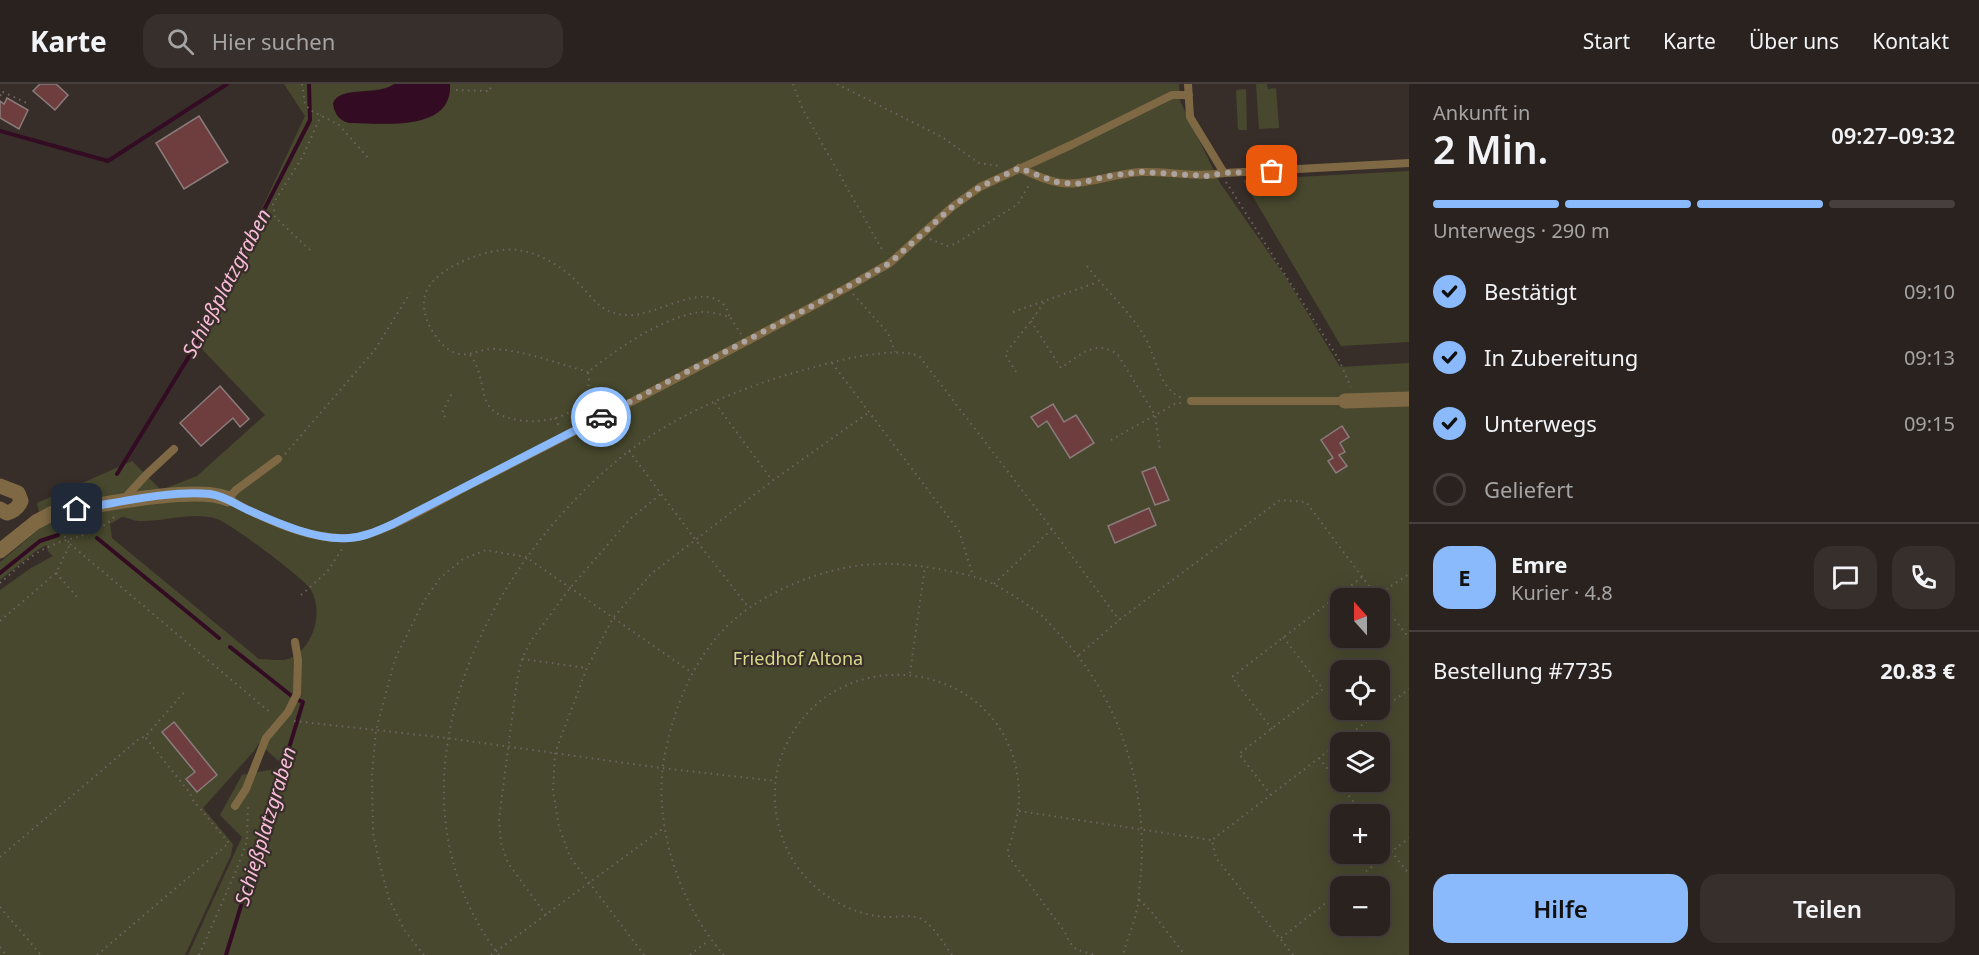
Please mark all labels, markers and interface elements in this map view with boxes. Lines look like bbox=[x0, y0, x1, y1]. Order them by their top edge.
search box bbox=[143, 14, 563, 68]
text: Karte bbox=[30, 22, 107, 60]
icon: search bbox=[164, 25, 197, 58]
text: Hier suchen bbox=[212, 26, 335, 56]
text: Start bbox=[1583, 27, 1630, 55]
text: Karte bbox=[1663, 27, 1716, 55]
text: Über uns bbox=[1749, 27, 1839, 55]
text: Kontakt bbox=[1872, 27, 1949, 55]
text: Ankunft in bbox=[1433, 99, 1530, 126]
text: 09:27–09:32 bbox=[1831, 120, 1955, 150]
text: 2 Min. bbox=[1433, 122, 1548, 175]
pin bbox=[1246, 145, 1297, 196]
icon: bag bbox=[1255, 154, 1288, 187]
water label: Schießplatzgraben bbox=[175, 204, 277, 362]
text: Unterwegs · 290 m bbox=[1433, 217, 1610, 244]
icon: check bbox=[1433, 275, 1466, 308]
text: Bestätigt bbox=[1484, 276, 1577, 306]
text: 09:10 bbox=[1904, 278, 1955, 305]
icon: check bbox=[1433, 341, 1466, 374]
text: In Zubereitung bbox=[1484, 342, 1638, 372]
text: 09:13 bbox=[1904, 344, 1955, 371]
courier bbox=[571, 387, 631, 447]
icon: car bbox=[585, 401, 618, 434]
icon: check bbox=[1433, 407, 1466, 440]
text: Unterwegs bbox=[1484, 408, 1597, 438]
text: 09:15 bbox=[1904, 410, 1955, 437]
text: Geliefert bbox=[1484, 474, 1573, 504]
pin bbox=[51, 483, 102, 534]
icon: home bbox=[60, 492, 93, 525]
button: chat bbox=[1814, 546, 1877, 609]
button: phone bbox=[1892, 546, 1955, 609]
text: Emre bbox=[1511, 549, 1567, 579]
text: E bbox=[1458, 562, 1471, 592]
text: Kurier · 4.8 bbox=[1511, 579, 1613, 606]
north arrow bbox=[1330, 588, 1390, 648]
map controls bbox=[1330, 588, 1390, 936]
park label: Friedhof Altona bbox=[733, 646, 863, 670]
text: Bestellung #7735 bbox=[1433, 655, 1613, 685]
text: 20.83 € bbox=[1880, 655, 1955, 685]
button: locate bbox=[1330, 660, 1390, 720]
button: layers bbox=[1330, 732, 1390, 792]
water label: Schießplatzgraben bbox=[228, 743, 302, 909]
button: + bbox=[1330, 804, 1390, 864]
button: Hilfe bbox=[1433, 874, 1688, 943]
button: Teilen bbox=[1700, 874, 1955, 943]
button: − bbox=[1330, 876, 1390, 936]

